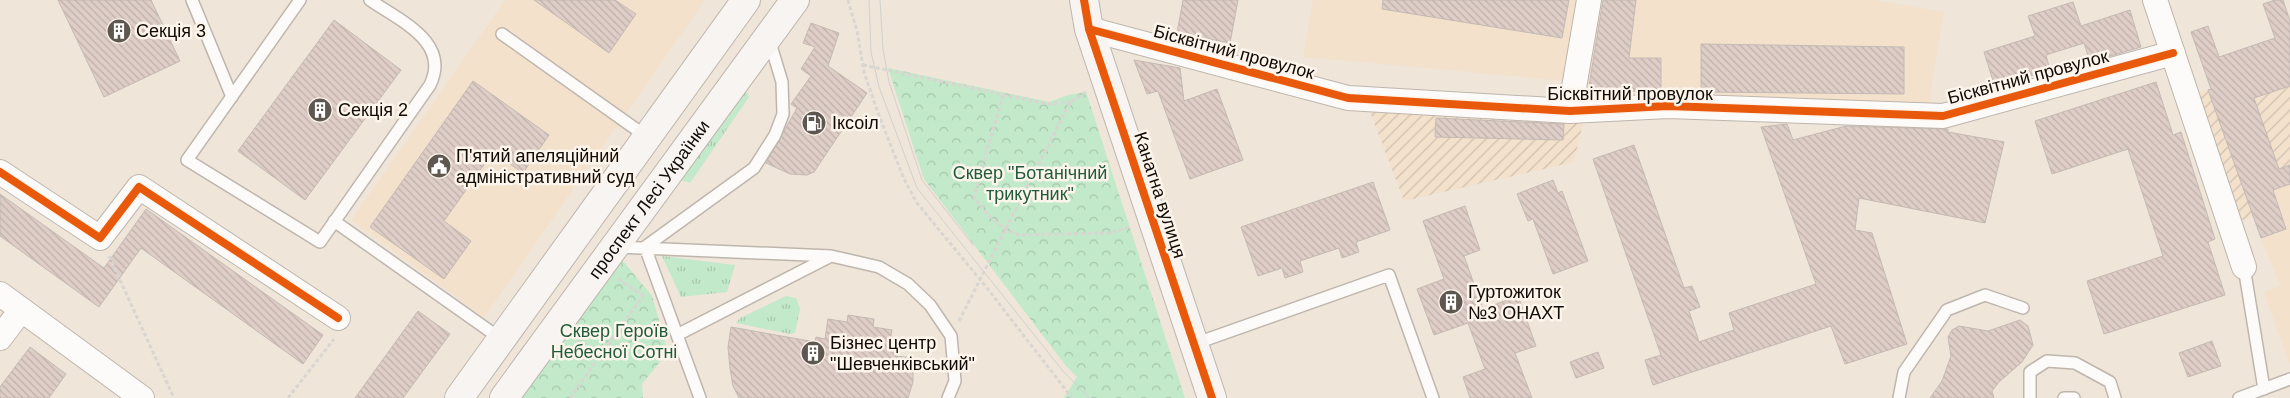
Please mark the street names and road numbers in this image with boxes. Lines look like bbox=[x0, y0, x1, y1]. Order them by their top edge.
street label: Бісквітний провулок bbox=[1151, 21, 1317, 83]
street label: Бісквітний провулок bbox=[1945, 46, 2111, 108]
street label: Бісквітний провулок bbox=[1547, 84, 1713, 104]
street label: проспект Лесі Українки bbox=[585, 116, 714, 282]
street label: Канатна вулиця bbox=[1130, 129, 1190, 261]

